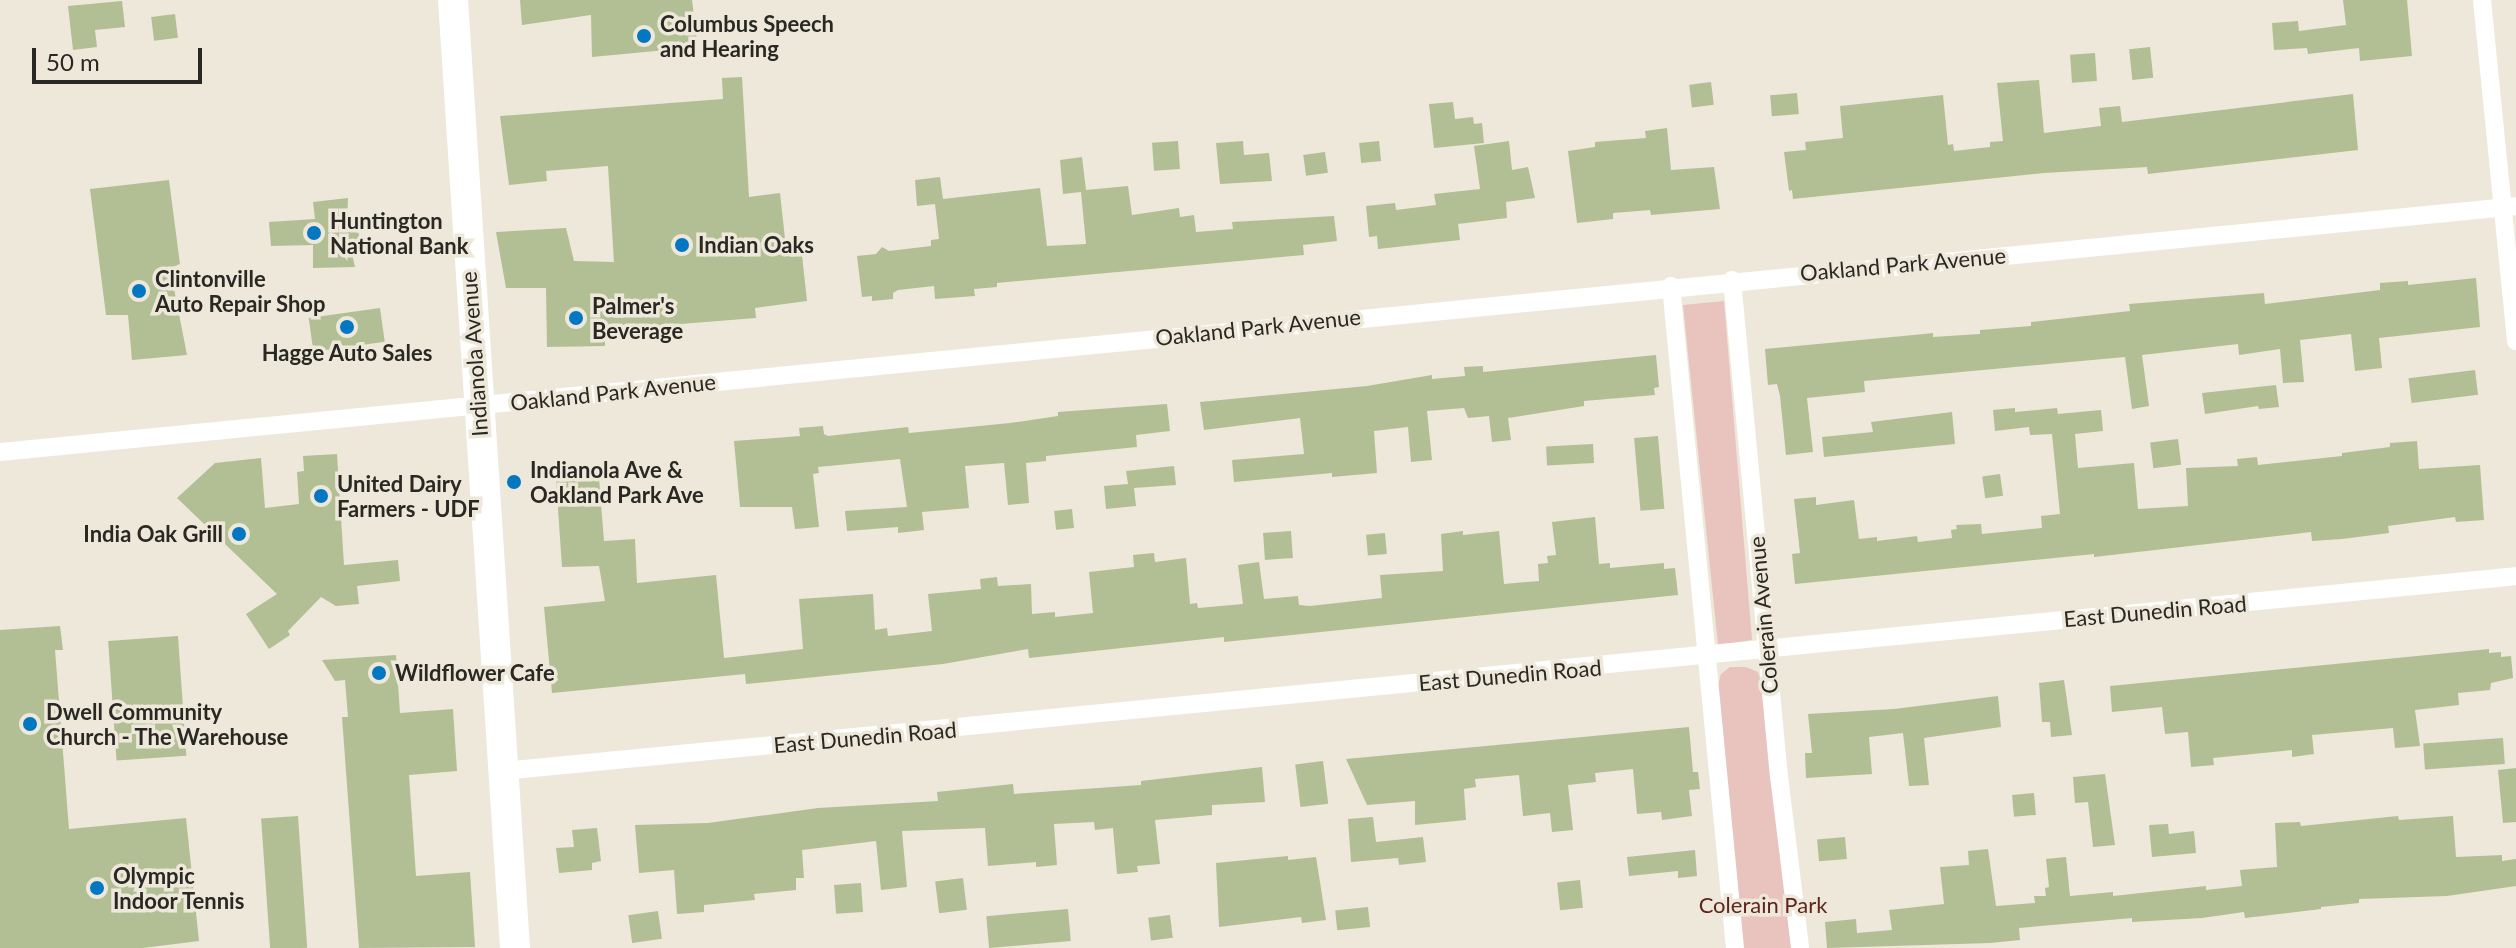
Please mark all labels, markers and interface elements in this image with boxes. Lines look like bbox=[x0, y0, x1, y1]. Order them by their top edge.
place label: Columbus Speech and Hearing bbox=[660, 10, 834, 62]
marker: Columbus Speech and Hearing bbox=[635, 27, 653, 45]
scale bar bbox=[36, 32, 206, 82]
text: 50 m bbox=[46, 47, 100, 76]
place label: Huntington National Bank bbox=[330, 207, 469, 258]
marker: Huntington National Bank bbox=[305, 224, 323, 242]
place label: Indian Oaks bbox=[698, 232, 814, 258]
marker: Indian Oaks bbox=[673, 236, 691, 254]
street label: Oakland Park Avenue bbox=[1799, 242, 2007, 286]
place label: Clintonville Auto Repair Shop bbox=[155, 265, 326, 316]
street label: Indianola Avenue bbox=[455, 270, 493, 438]
marker: Clintonville Auto Repair Shop bbox=[130, 282, 148, 300]
place label: Palmer's Beverage bbox=[592, 292, 683, 344]
street label: Oakland Park Avenue bbox=[1154, 303, 1362, 351]
marker: Palmer's Beverage bbox=[567, 309, 585, 327]
marker: Hagge Auto Sales bbox=[338, 318, 356, 336]
place label: Hagge Auto Sales bbox=[261, 340, 433, 366]
street label: Oakland Park Avenue bbox=[509, 368, 717, 416]
place label: Indianola Ave & Oakland Park Ave bbox=[530, 456, 704, 508]
place label: United Dairy Farmers - UDF bbox=[337, 470, 480, 522]
marker: Indianola Ave & Oakland Park Ave bbox=[505, 473, 523, 491]
marker: United Dairy Farmers - UDF bbox=[312, 487, 330, 505]
place label: India Oak Grill bbox=[83, 521, 223, 547]
marker: India Oak Grill bbox=[230, 525, 248, 543]
street label: Colerain Avenue bbox=[1743, 535, 1783, 695]
street label: East Dunedin Road bbox=[2062, 590, 2248, 632]
street label: East Dunedin Road bbox=[1417, 654, 1603, 696]
place label: Wildflower Cafe bbox=[395, 660, 555, 686]
marker: Wildflower Cafe bbox=[370, 664, 388, 682]
place label: Dwell Community Church - The Warehouse bbox=[46, 698, 289, 750]
marker: Dwell Community Church - The Warehouse bbox=[21, 715, 39, 733]
street label: East Dunedin Road bbox=[772, 716, 958, 758]
place label: Olympic Indoor Tennis bbox=[113, 862, 245, 914]
marker: Olympic Indoor Tennis bbox=[88, 879, 106, 897]
park label: Colerain Park bbox=[1699, 892, 1827, 918]

